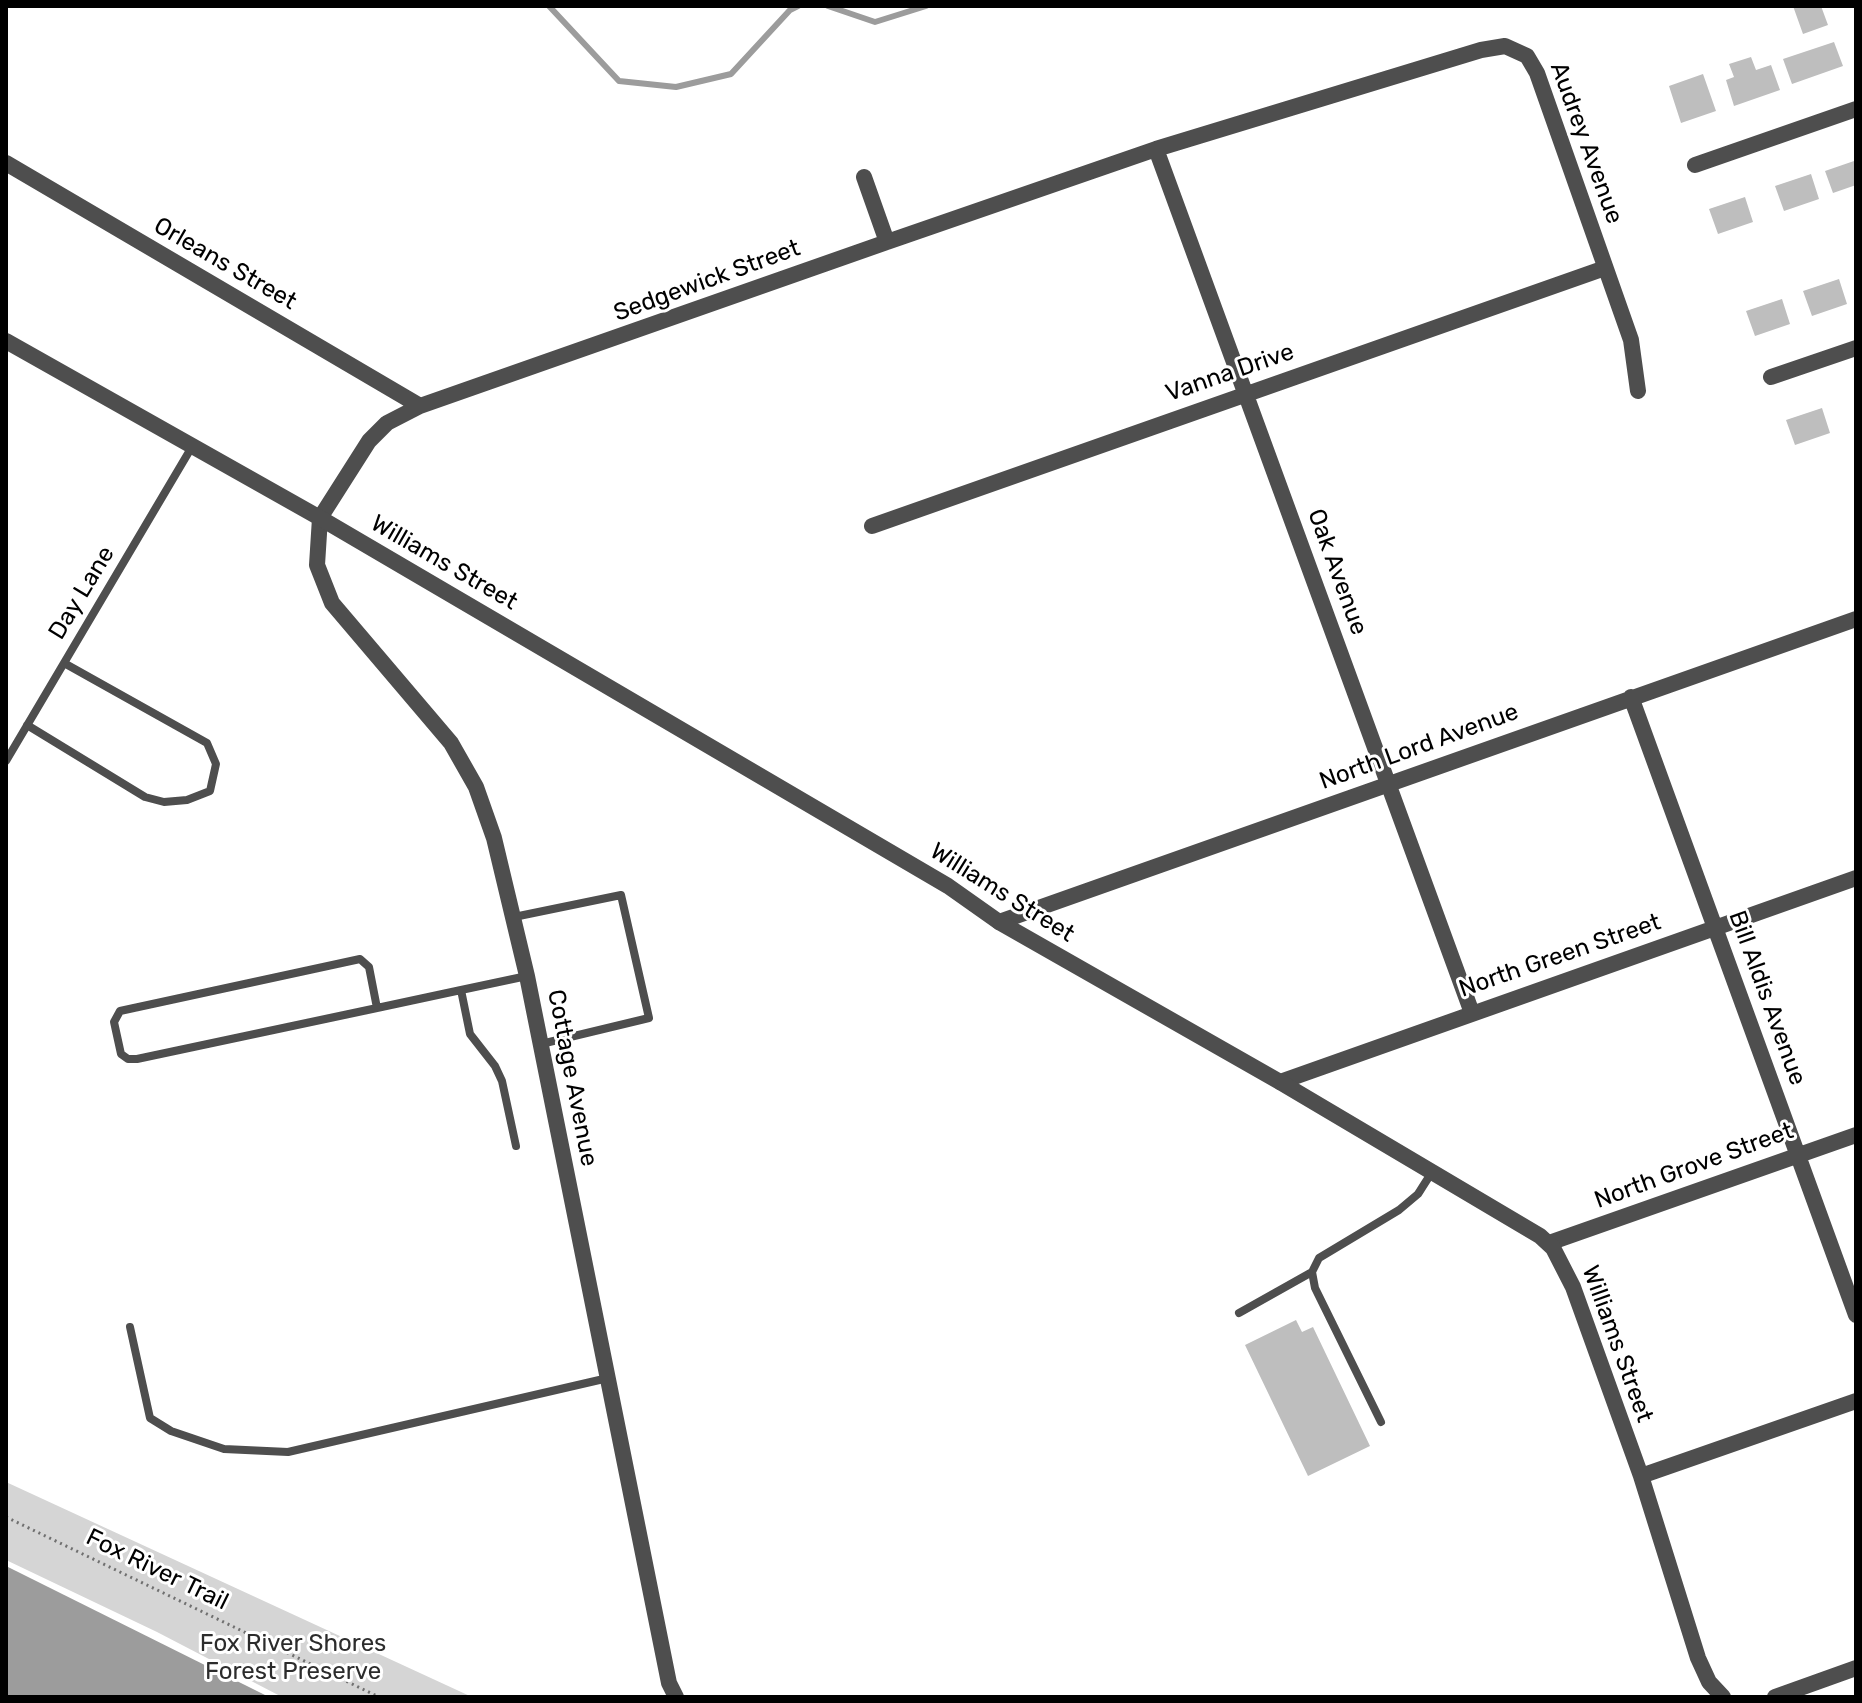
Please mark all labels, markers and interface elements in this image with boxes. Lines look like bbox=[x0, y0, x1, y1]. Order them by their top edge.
street label: Audrey Avenue bbox=[1543, 58, 1629, 228]
street label: Orleans Street bbox=[149, 212, 301, 316]
street label: Sedgewick Street bbox=[610, 234, 804, 328]
street label: Vanna Drive bbox=[1162, 338, 1298, 408]
street label: Oak Avenue bbox=[1301, 505, 1373, 639]
street label: Williams Street bbox=[366, 509, 522, 617]
street label: Day Lane bbox=[43, 541, 121, 645]
street label: North Lord Avenue bbox=[1316, 698, 1522, 796]
street label: Williams Street bbox=[925, 837, 1079, 949]
street label: Bill Aldis Avenue bbox=[1722, 907, 1812, 1089]
street label: North Green Street bbox=[1455, 908, 1665, 1004]
street label: Cottage Avenue bbox=[541, 987, 603, 1169]
street label: North Grove Street bbox=[1591, 1117, 1797, 1215]
street label: Williams Street bbox=[1575, 1262, 1659, 1426]
street label: Fox River Trail bbox=[81, 1523, 233, 1617]
park label: Fox River Shores Forest Preserve bbox=[200, 1630, 386, 1686]

